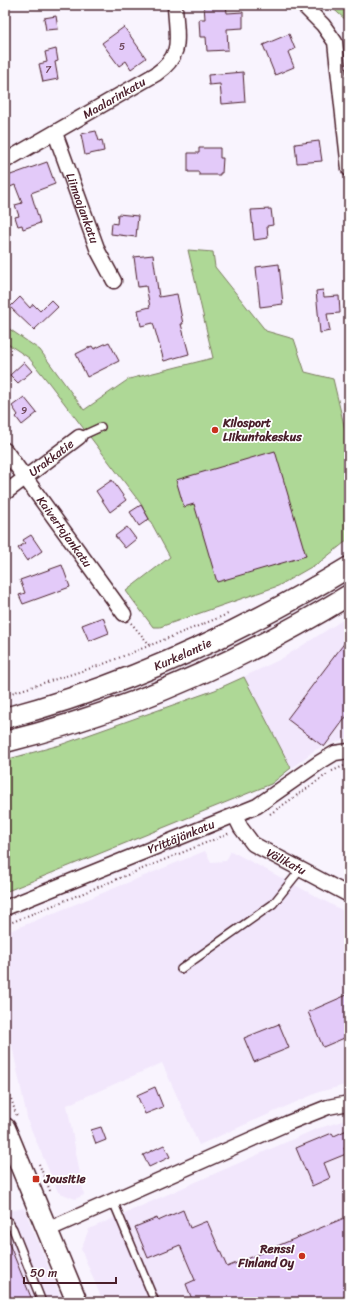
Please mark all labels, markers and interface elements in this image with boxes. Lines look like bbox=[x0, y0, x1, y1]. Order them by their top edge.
house number: 5 bbox=[119, 38, 125, 56]
house number: 7 bbox=[45, 61, 52, 79]
street label: Maalarinkatu bbox=[78, 71, 151, 125]
street label: Liimaajankatu bbox=[59, 170, 106, 247]
house number: 9 bbox=[21, 402, 27, 420]
place label: Kilosport Liikuntakeskus bbox=[222, 412, 302, 448]
marker: Kilosport Liikuntakeskus bbox=[210, 425, 220, 435]
street label: Urakkatie bbox=[24, 433, 79, 483]
street label: Kaivertajankatu bbox=[31, 491, 98, 573]
street label: Kurkelantie bbox=[150, 632, 216, 677]
street label: Yrittäjänkatu bbox=[144, 813, 219, 860]
street label: Välikatu bbox=[262, 842, 311, 882]
place label: Jousitie bbox=[43, 1168, 87, 1190]
marker: Jousitie bbox=[31, 1174, 41, 1184]
place label: Renssi Finland Oy bbox=[237, 1238, 295, 1274]
marker: Renssi Finland Oy bbox=[297, 1251, 307, 1261]
scale bar bbox=[24, 1259, 116, 1285]
text: 50 m bbox=[30, 1262, 57, 1284]

